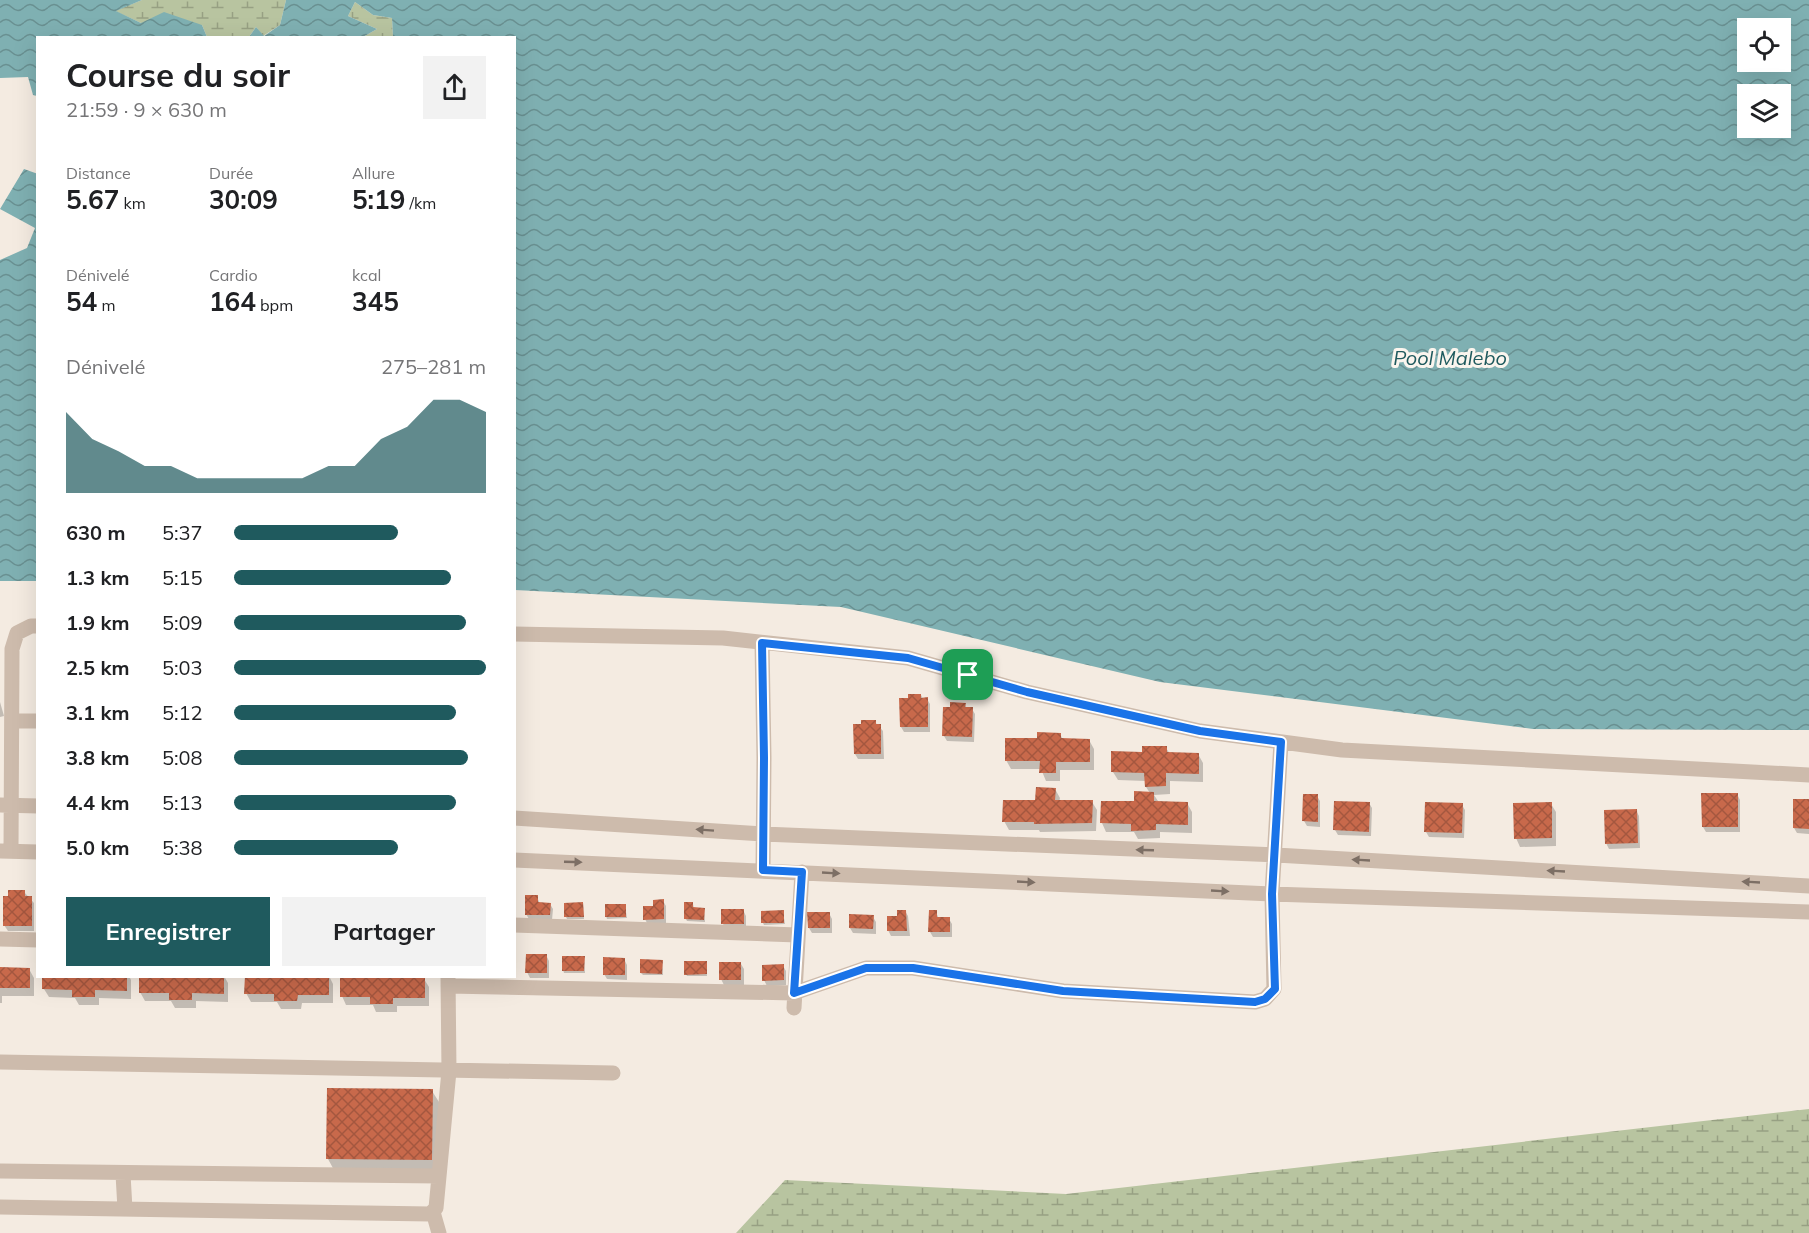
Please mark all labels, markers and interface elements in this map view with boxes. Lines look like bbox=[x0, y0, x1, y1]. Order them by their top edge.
map controls bbox=[1737, 18, 1791, 138]
button: locate bbox=[1737, 18, 1791, 72]
text: Course du soir bbox=[66, 54, 290, 95]
button: share bbox=[423, 56, 486, 119]
button: layers bbox=[1737, 84, 1791, 138]
text: 21:59 · 9 × 630 m bbox=[66, 97, 227, 122]
text: Distance bbox=[66, 163, 131, 183]
text: Durée bbox=[209, 163, 253, 183]
text: Allure bbox=[352, 163, 395, 183]
text: 5.67 bbox=[66, 183, 119, 216]
text: 30:09 bbox=[209, 183, 278, 216]
text: 5:19 bbox=[352, 183, 405, 216]
text: km bbox=[119, 193, 146, 213]
text: /km bbox=[405, 193, 436, 213]
text: Dénivelé bbox=[66, 265, 129, 285]
text: Cardio bbox=[209, 265, 258, 285]
text: kcal bbox=[352, 265, 381, 285]
text: 54 bbox=[66, 285, 97, 318]
text: 164 bbox=[209, 285, 256, 318]
text: 345 bbox=[352, 285, 399, 318]
text: m bbox=[97, 295, 115, 315]
text: bpm bbox=[256, 295, 293, 315]
water label: Pool Malebo bbox=[1393, 345, 1507, 370]
text: Dénivelé bbox=[66, 354, 145, 379]
text: 275–281 m bbox=[381, 354, 486, 379]
text: 630 m bbox=[66, 520, 125, 545]
text: 5:37 bbox=[162, 520, 203, 545]
text: 1.3 km bbox=[66, 565, 129, 590]
text: 5:15 bbox=[162, 565, 203, 590]
text: 1.9 km bbox=[66, 610, 129, 635]
text: 5:09 bbox=[162, 610, 203, 635]
pin bbox=[942, 649, 993, 700]
text: 2.5 km bbox=[66, 655, 129, 680]
text: 5:03 bbox=[162, 655, 203, 680]
icon: arrive bbox=[951, 658, 984, 691]
text: 3.1 km bbox=[66, 700, 129, 725]
text: 5:12 bbox=[162, 700, 203, 725]
text: 3.8 km bbox=[66, 745, 129, 770]
text: 5:08 bbox=[162, 745, 203, 770]
text: 4.4 km bbox=[66, 790, 129, 815]
text: 5:13 bbox=[162, 790, 203, 815]
one-way arrow bbox=[695, 826, 714, 835]
text: 5.0 km bbox=[66, 835, 129, 860]
text: 5:38 bbox=[162, 835, 203, 860]
one-way arrow bbox=[1136, 845, 1155, 854]
one-way arrow bbox=[1352, 855, 1371, 865]
one-way arrow bbox=[563, 858, 582, 867]
one-way arrow bbox=[1546, 867, 1565, 876]
one-way arrow bbox=[821, 868, 840, 877]
one-way arrow bbox=[1016, 878, 1035, 887]
one-way arrow bbox=[1741, 878, 1760, 887]
one-way arrow bbox=[1211, 887, 1230, 896]
button: Enregistrer bbox=[66, 897, 270, 966]
button: Partager bbox=[282, 897, 486, 966]

